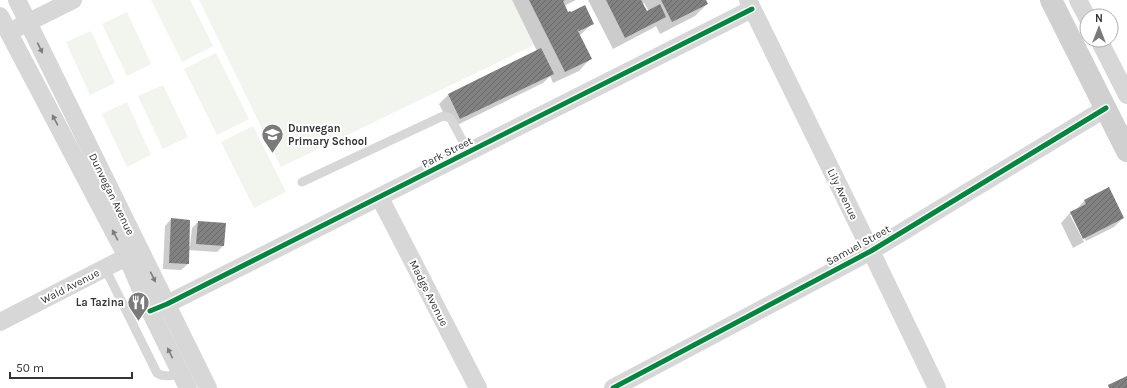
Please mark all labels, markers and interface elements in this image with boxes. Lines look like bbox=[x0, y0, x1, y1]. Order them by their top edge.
north arrow bbox=[1079, 8, 1119, 48]
text: N bbox=[1095, 12, 1103, 25]
one-way arrow bbox=[37, 42, 43, 53]
one-way arrow bbox=[51, 115, 58, 126]
school or university icon: Dunvegan Primary School bbox=[259, 121, 285, 154]
place label: Dunvegan Primary School bbox=[288, 122, 367, 148]
street label: Park Street bbox=[420, 134, 475, 171]
street label: Dunvegan Avenue bbox=[86, 151, 137, 238]
street label: Lily Avenue bbox=[825, 166, 861, 222]
street label: Samuel Street bbox=[824, 222, 893, 268]
one-way arrow bbox=[112, 230, 118, 241]
street label: Madge Avenue bbox=[406, 258, 451, 329]
street label: Wald Avenue bbox=[39, 266, 102, 307]
one-way arrow bbox=[150, 272, 156, 283]
restaurant icon: La Tazina bbox=[126, 289, 152, 322]
place label: La Tazina bbox=[76, 296, 124, 309]
one-way arrow bbox=[167, 347, 173, 359]
scale bar bbox=[10, 354, 132, 380]
text: 50 m bbox=[16, 361, 44, 375]

